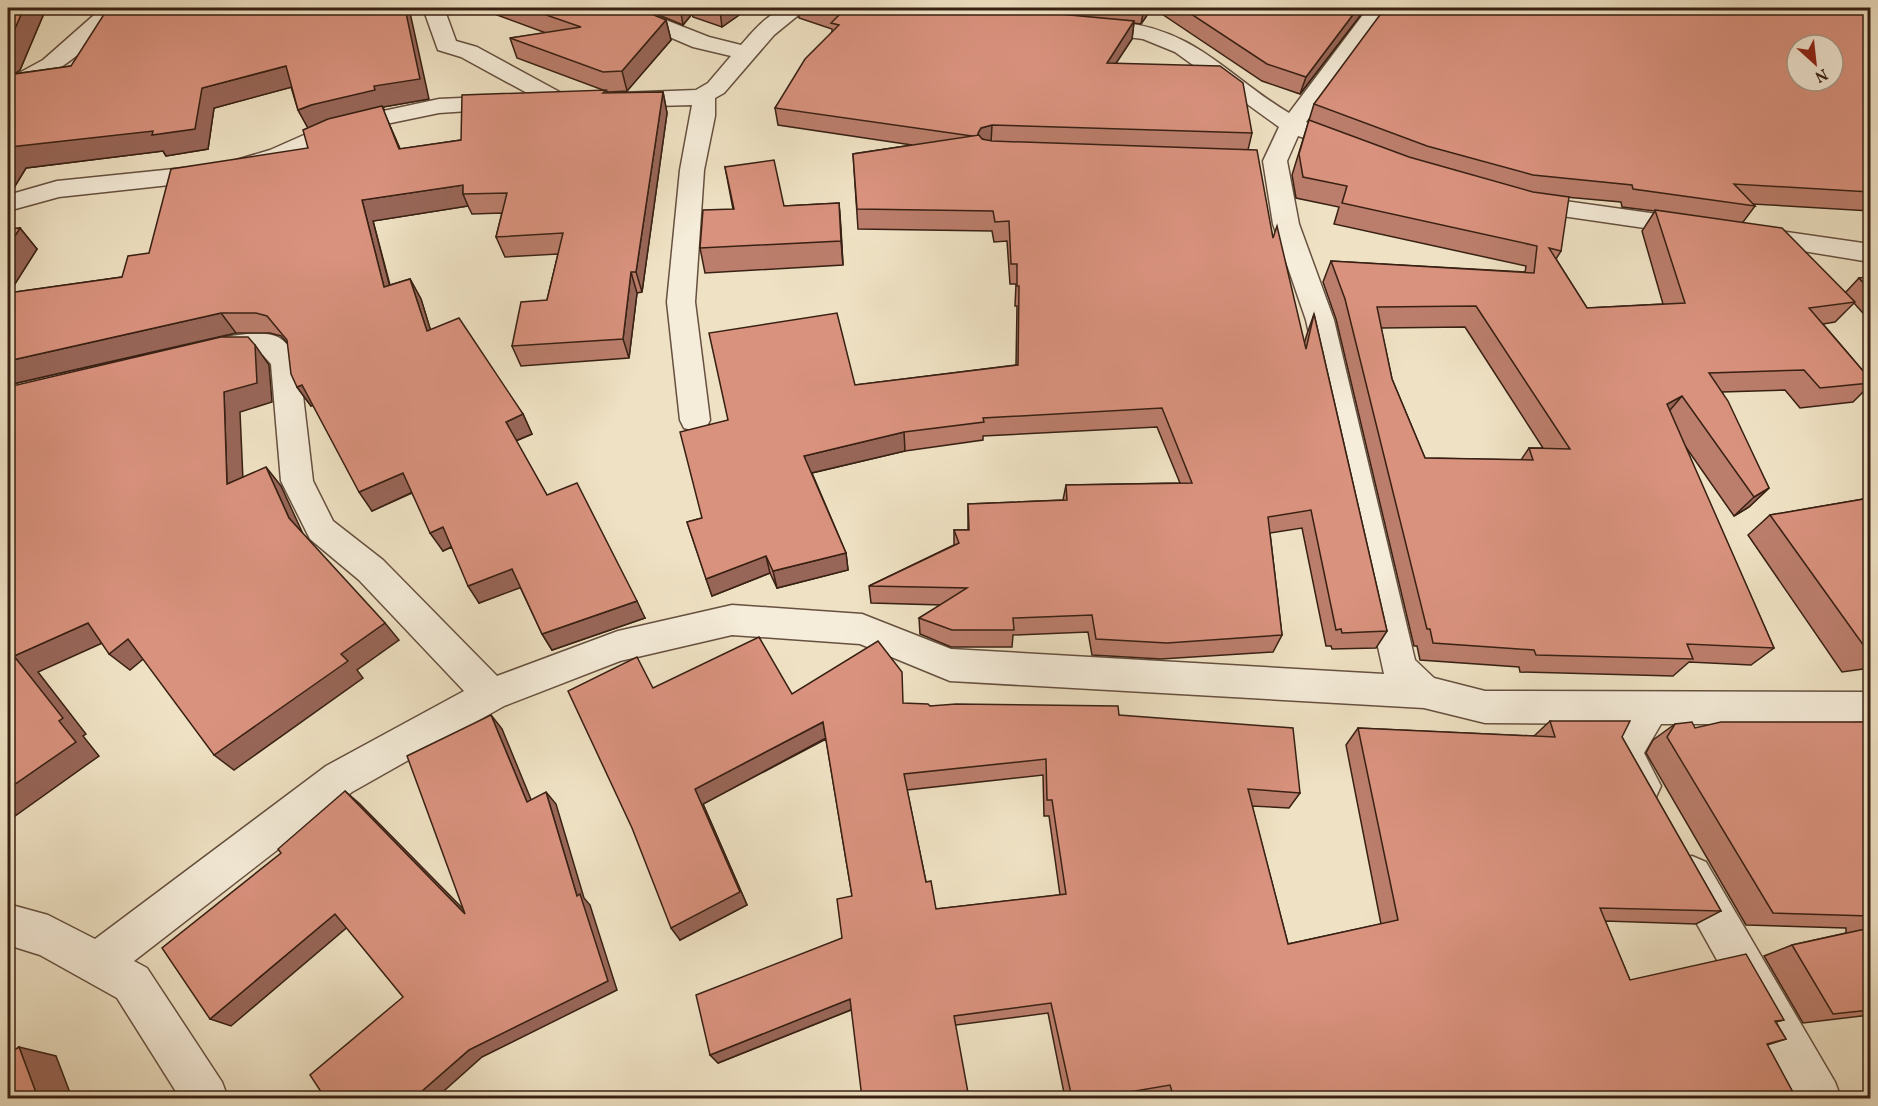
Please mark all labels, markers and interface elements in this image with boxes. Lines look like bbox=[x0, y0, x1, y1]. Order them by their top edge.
north arrow bbox=[1785, 33, 1845, 93]
text: N bbox=[1810, 62, 1831, 87]

